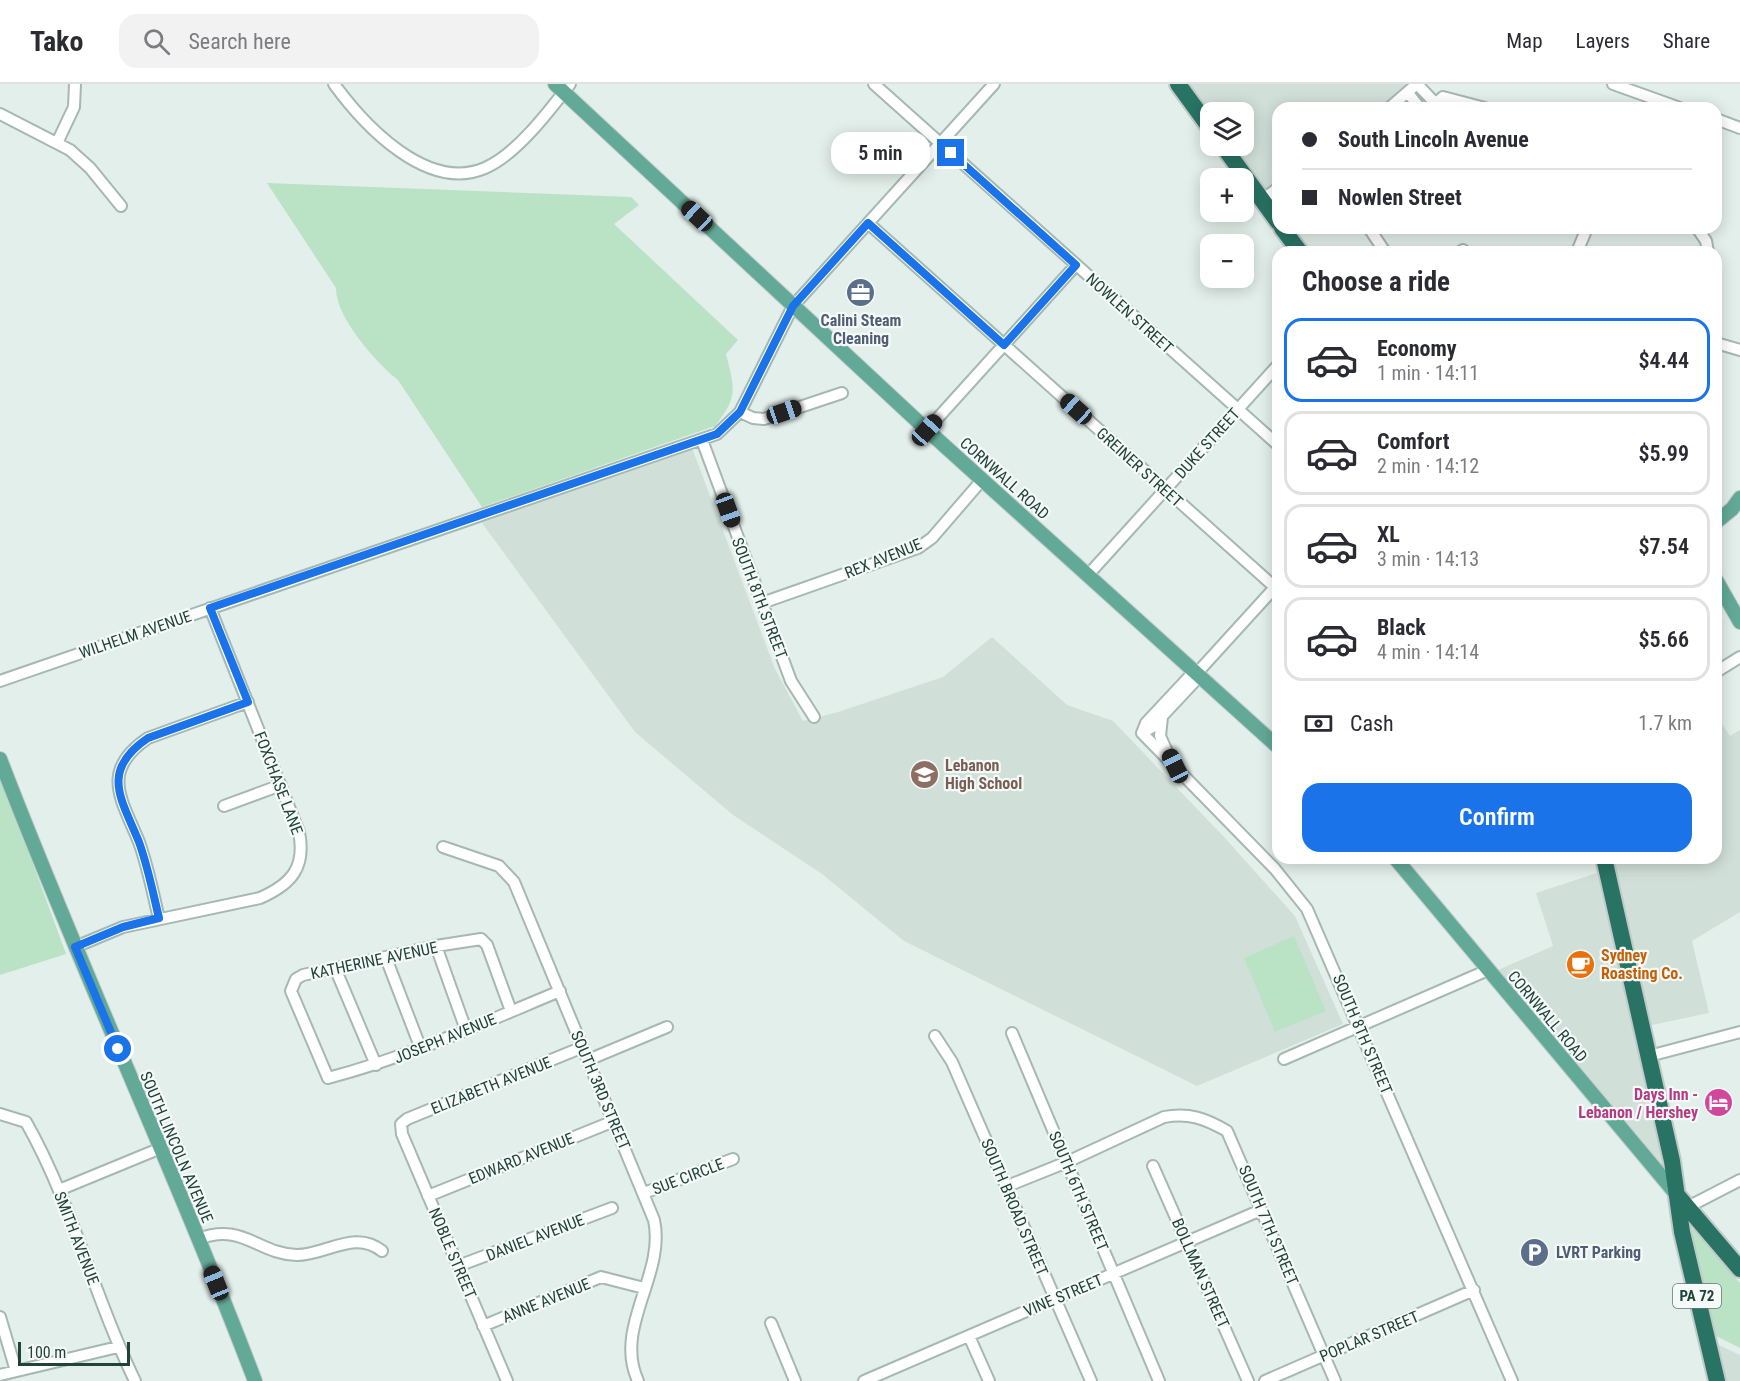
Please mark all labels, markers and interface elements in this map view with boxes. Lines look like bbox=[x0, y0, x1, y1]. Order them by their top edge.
search box bbox=[119, 14, 539, 68]
text: Tako bbox=[30, 25, 83, 58]
icon: search bbox=[140, 25, 173, 58]
text: Search here bbox=[188, 29, 291, 54]
text: Map bbox=[1506, 29, 1543, 53]
text: Layers bbox=[1576, 29, 1630, 53]
text: Share bbox=[1663, 29, 1710, 53]
map controls bbox=[1200, 102, 1254, 288]
button: layers bbox=[1200, 102, 1254, 156]
text: South Lincoln Avenue bbox=[1338, 127, 1529, 152]
callout: 5 min bbox=[831, 132, 930, 174]
route end bbox=[937, 139, 964, 166]
text: 5 min bbox=[858, 141, 903, 165]
button: + bbox=[1200, 168, 1254, 222]
text: Nowlen Street bbox=[1338, 185, 1462, 210]
car bbox=[678, 197, 716, 235]
button: − bbox=[1200, 234, 1254, 288]
text: Choose a ride bbox=[1302, 266, 1450, 298]
street label: NOWLEN STREET bbox=[1082, 269, 1177, 357]
office icon: Calini Steam Cleaning bbox=[845, 276, 877, 308]
place label: Calini Steam Cleaning bbox=[821, 311, 902, 348]
icon: car bbox=[1305, 333, 1359, 387]
text: Economy bbox=[1377, 336, 1457, 361]
text: $4.44 bbox=[1638, 348, 1689, 373]
text: 1 min · 14:11 bbox=[1377, 361, 1479, 385]
car bbox=[1057, 390, 1095, 428]
car bbox=[764, 398, 804, 426]
street label: DUKE STREET bbox=[1171, 404, 1244, 482]
car bbox=[908, 411, 946, 449]
street label: GREINER STREET bbox=[1093, 424, 1187, 511]
icon: car bbox=[1305, 426, 1359, 480]
text: Comfort bbox=[1377, 429, 1450, 454]
street label: CORNWALL ROAD bbox=[956, 433, 1053, 523]
text: $5.99 bbox=[1638, 441, 1689, 466]
text: 2 min · 14:12 bbox=[1377, 454, 1479, 478]
car bbox=[713, 490, 743, 530]
icon: car bbox=[1305, 519, 1359, 573]
text: XL bbox=[1377, 522, 1400, 547]
street label: REX AVENUE bbox=[842, 534, 924, 582]
text: $7.54 bbox=[1638, 534, 1689, 559]
street label: SOUTH 8TH STREET bbox=[728, 535, 791, 661]
text: 3 min · 14:13 bbox=[1377, 547, 1479, 571]
street label: WILHELM AVENUE bbox=[77, 606, 194, 663]
icon: car bbox=[1305, 612, 1359, 666]
text: Black bbox=[1377, 615, 1426, 640]
text: $5.66 bbox=[1638, 627, 1689, 652]
text: 4 min · 14:14 bbox=[1377, 640, 1479, 664]
icon: cash bbox=[1302, 707, 1335, 740]
text: Cash bbox=[1350, 711, 1394, 736]
text: 1.7 km bbox=[1638, 711, 1692, 735]
street label: FOXCHASE LANE bbox=[250, 729, 307, 837]
car bbox=[1159, 746, 1191, 786]
place label: Lebanon High School bbox=[945, 756, 1022, 793]
school or university icon: Lebanon High School bbox=[908, 758, 940, 790]
button: Confirm bbox=[1302, 783, 1692, 852]
street label: KATHERINE AVENUE bbox=[309, 938, 439, 983]
place label: Sydney Roasting Co. bbox=[1601, 946, 1683, 983]
cafe icon: Sydney Roasting Co. bbox=[1564, 948, 1596, 980]
street label: CORNWALL ROAD bbox=[1504, 967, 1591, 1066]
street label: SOUTH 8TH STREET bbox=[1329, 971, 1396, 1097]
street label: JOSEPH AVENUE bbox=[391, 1009, 499, 1068]
street label: SOUTH 3RD STREET bbox=[567, 1028, 634, 1153]
route start bbox=[104, 1035, 131, 1062]
street label: ELIZABETH AVENUE bbox=[428, 1053, 554, 1118]
street label: SOUTH LINCOLN AVENUE bbox=[136, 1069, 217, 1226]
place label: Days Inn - Lebanon / Hershey bbox=[1578, 1085, 1698, 1122]
hotel icon: Days Inn - Lebanon / Hershey bbox=[1703, 1087, 1735, 1119]
street label: SOUTH 6TH STREET bbox=[1045, 1128, 1112, 1254]
street label: EDWARD AVENUE bbox=[466, 1129, 577, 1188]
street label: SOUTH BROAD STREET bbox=[977, 1136, 1052, 1279]
street label: SUE CIRCLE bbox=[650, 1154, 727, 1199]
street label: SOUTH 7TH STREET bbox=[1235, 1162, 1302, 1288]
street label: SMITH AVENUE bbox=[50, 1189, 103, 1288]
street label: NOBLE STREET bbox=[425, 1205, 480, 1302]
street label: DANIEL AVENUE bbox=[483, 1210, 587, 1265]
street label: BOLLMAN STREET bbox=[1168, 1215, 1233, 1331]
parking icon: LVRT Parking bbox=[1519, 1236, 1551, 1268]
place label: LVRT Parking bbox=[1556, 1243, 1641, 1262]
car bbox=[201, 1263, 231, 1303]
street label: VINE STREET bbox=[1021, 1270, 1106, 1321]
street label: ANNE AVENUE bbox=[500, 1274, 593, 1327]
road number: PA 72 bbox=[1673, 1284, 1721, 1308]
street label: POPLAR STREET bbox=[1317, 1307, 1422, 1366]
scale bar bbox=[18, 1339, 130, 1366]
text: 100 m bbox=[27, 1343, 66, 1362]

